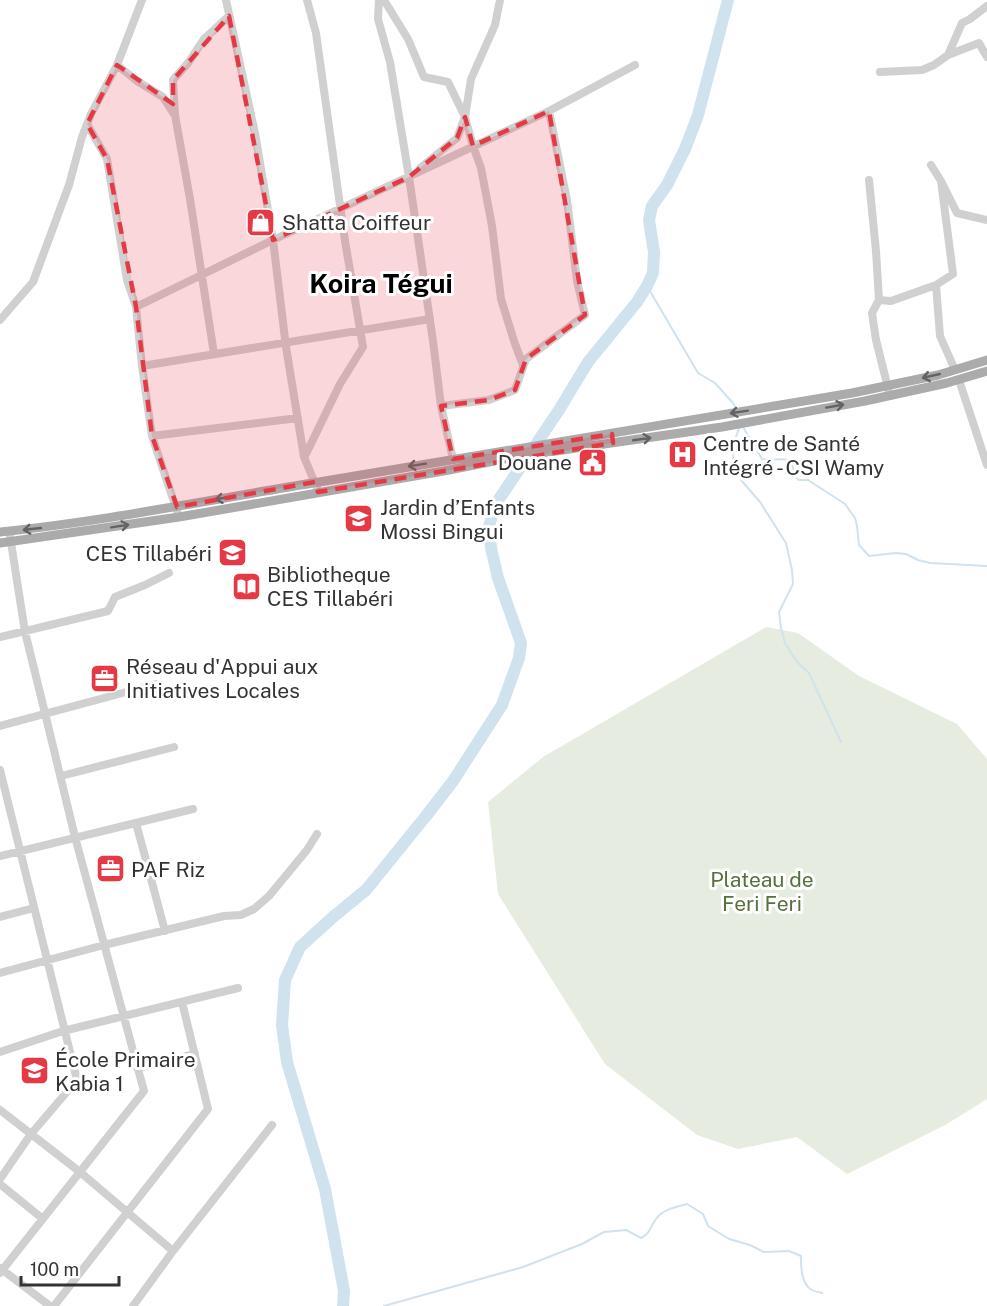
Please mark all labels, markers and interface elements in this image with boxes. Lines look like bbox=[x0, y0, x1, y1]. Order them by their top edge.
shop icon: Shatta Coiffeur bbox=[245, 206, 277, 238]
place label: Shatta Coiffeur bbox=[282, 210, 431, 235]
district label: Koira Tégui bbox=[309, 267, 453, 299]
one-way arrow bbox=[922, 371, 941, 383]
one-way arrow bbox=[824, 401, 844, 412]
one-way arrow bbox=[730, 407, 750, 418]
place label: Centre de Santé Intégré - CSI Wamy bbox=[703, 431, 884, 480]
one-way arrow bbox=[632, 433, 652, 444]
hospital icon: Centre de Santé Intégré - CSI Wamy bbox=[666, 439, 698, 471]
public building icon: Douane bbox=[577, 446, 609, 478]
place label: Douane bbox=[498, 450, 572, 475]
one-way arrow bbox=[407, 460, 427, 471]
one-way arrow bbox=[215, 493, 235, 504]
place label: Jardin d’Enfants Mossi Bingui bbox=[380, 495, 535, 544]
school or university icon: Jardin d’Enfants Mossi Bingui bbox=[343, 503, 375, 535]
one-way arrow bbox=[110, 520, 130, 531]
one-way arrow bbox=[22, 524, 42, 535]
school or university icon: CES Tillabéri bbox=[217, 537, 249, 569]
place label: CES Tillabéri bbox=[86, 541, 212, 566]
place label: Bibliotheque CES Tillabéri bbox=[267, 562, 393, 611]
library icon: Bibliotheque CES Tillabéri bbox=[230, 570, 262, 602]
place label: Réseau d'Appui aux Initiatives Locales bbox=[126, 654, 319, 703]
office icon: Réseau d'Appui aux Initiatives Locales bbox=[89, 662, 121, 694]
office icon: PAF Riz bbox=[94, 853, 126, 885]
place label: PAF Riz bbox=[131, 857, 205, 882]
park label: Plateau de Feri Feri bbox=[710, 867, 814, 916]
place label: École Primaire Kabia 1 bbox=[55, 1047, 196, 1096]
school or university icon: École Primaire Kabia 1 bbox=[18, 1055, 50, 1087]
scale bar bbox=[21, 1249, 118, 1287]
text: 100 m bbox=[30, 1259, 79, 1280]

